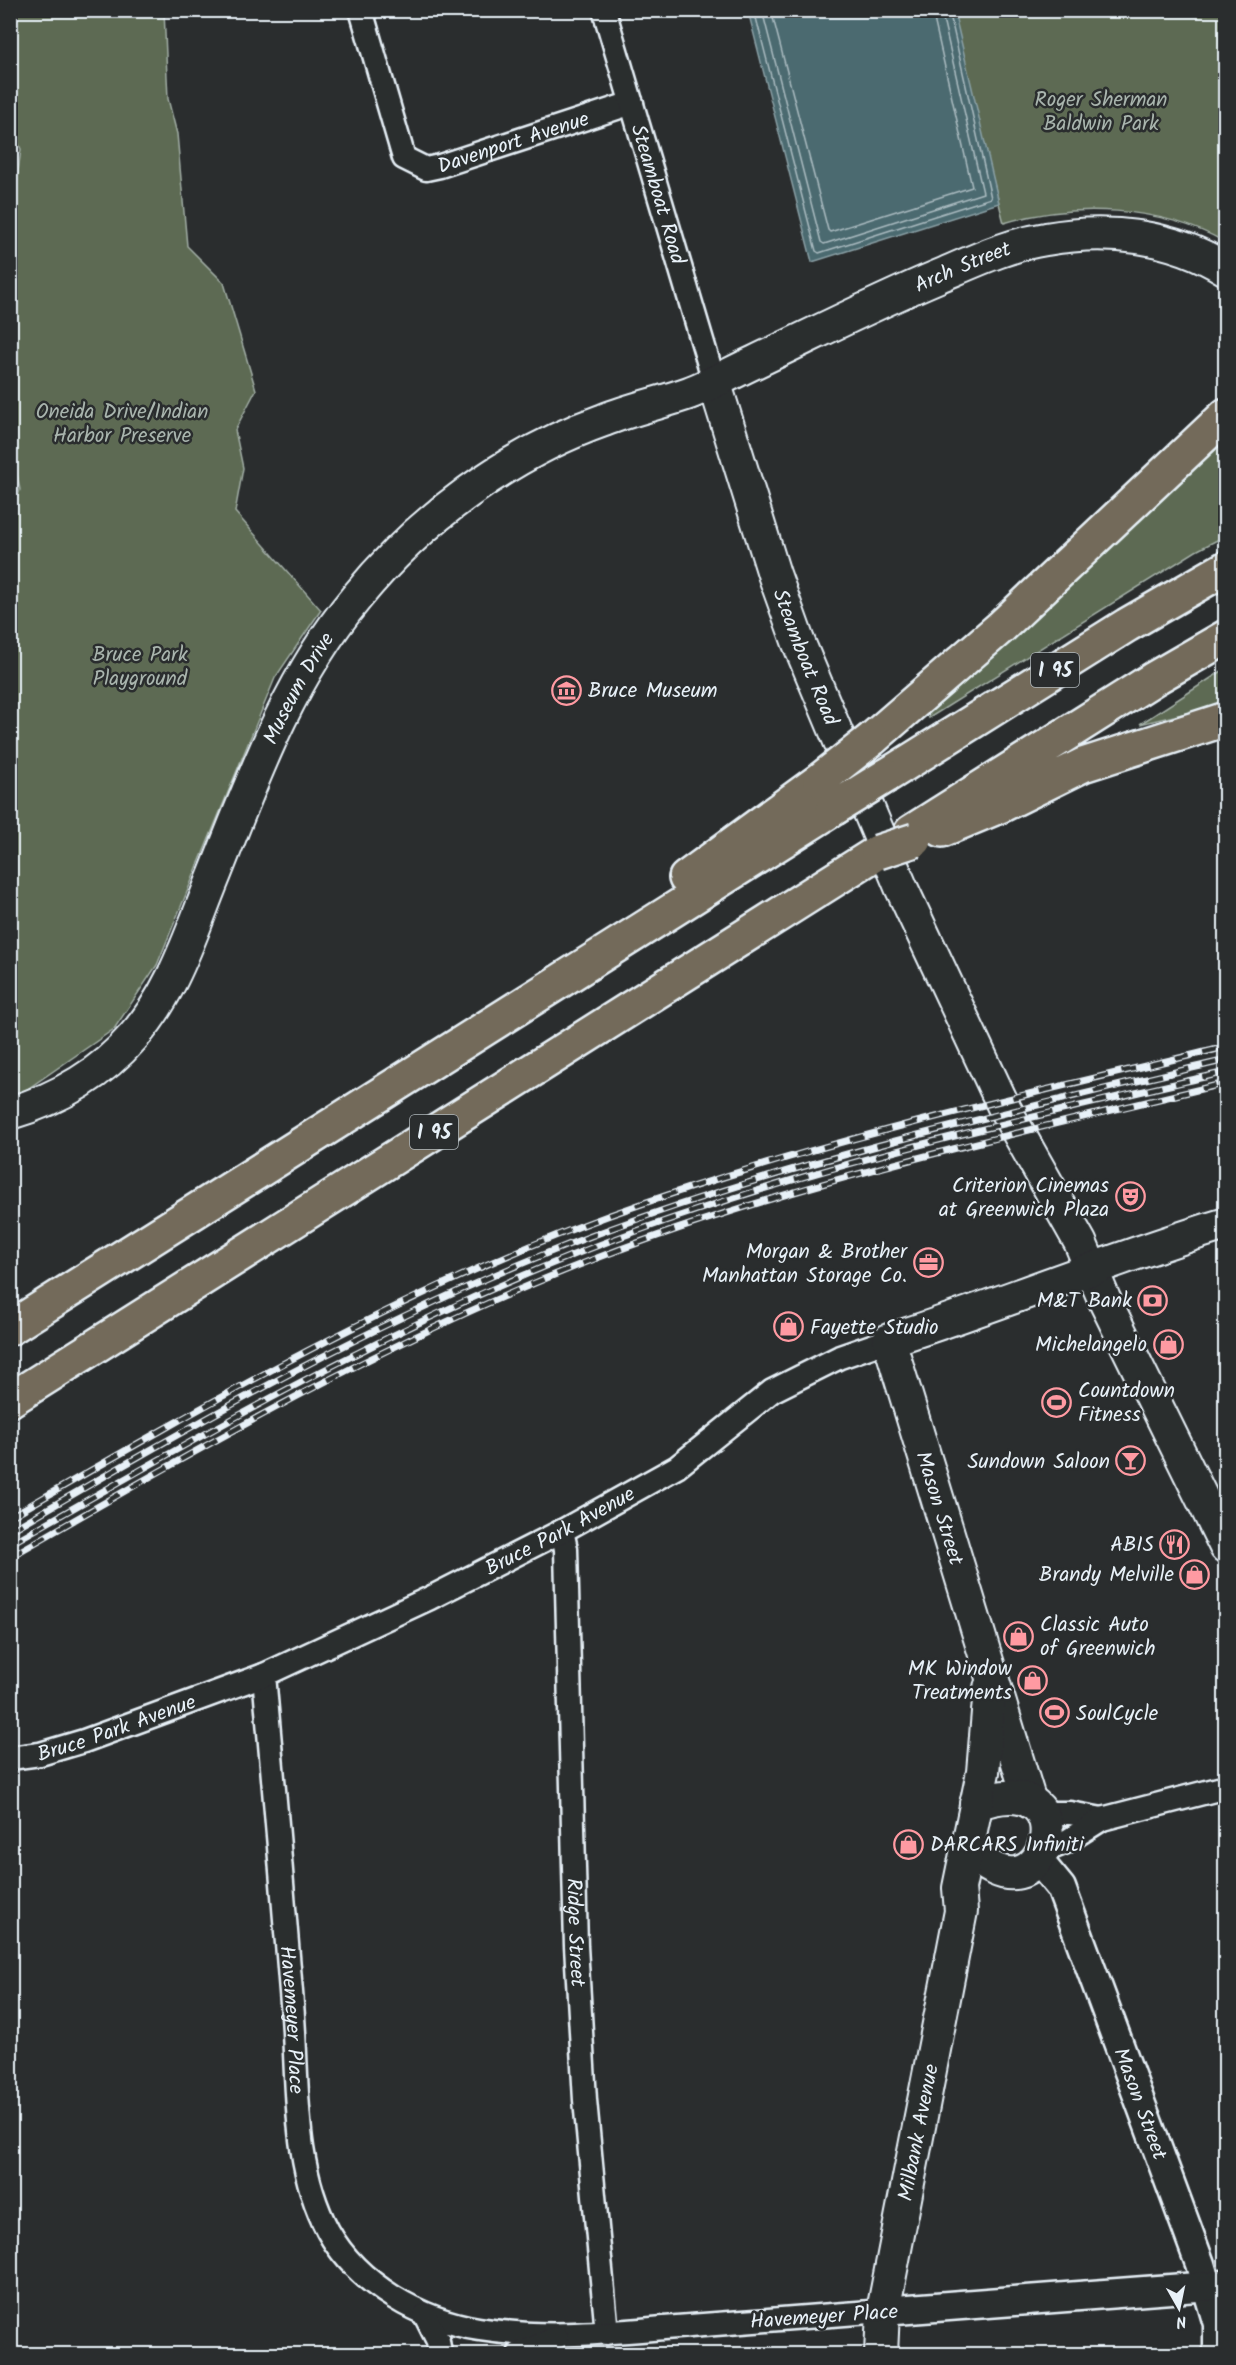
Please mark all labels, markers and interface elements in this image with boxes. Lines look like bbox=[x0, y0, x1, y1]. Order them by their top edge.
park label: Roger Sherman Baldwin Park bbox=[1034, 84, 1168, 141]
street label: Davenport Avenue bbox=[433, 103, 594, 184]
street label: Steamboat Road bbox=[621, 121, 694, 269]
street label: Arch Street bbox=[910, 233, 1016, 303]
park label: Oneida Drive/Indian Harbor Preserve bbox=[36, 396, 208, 453]
street label: Steamboat Road bbox=[763, 585, 847, 731]
street label: Museum Drive bbox=[255, 625, 344, 750]
park label: Bruce Park Playground bbox=[92, 639, 188, 696]
road number: I 95 bbox=[1031, 653, 1079, 687]
museum icon: Bruce Museum bbox=[551, 674, 583, 706]
place label: Bruce Museum bbox=[588, 675, 718, 708]
road number: I 95 bbox=[410, 1115, 458, 1149]
place label: Criterion Cinemas at Greenwich Plaza bbox=[939, 1170, 1109, 1227]
theatre icon: Criterion Cinemas at Greenwich Plaza bbox=[1114, 1181, 1146, 1213]
place label: Morgan & Brother Manhattan Storage Co. bbox=[702, 1236, 908, 1293]
office icon: Morgan & Brother Manhattan Storage Co. bbox=[912, 1247, 944, 1279]
bank icon: M&T Bank bbox=[1137, 1284, 1169, 1316]
place label: M&T Bank bbox=[1037, 1285, 1132, 1318]
shop icon: Fayette Studio bbox=[773, 1311, 805, 1343]
place label: Fayette Studio bbox=[810, 1312, 939, 1345]
shop icon: Michelangelo bbox=[1152, 1328, 1184, 1360]
place label: Michelangelo bbox=[1035, 1329, 1147, 1362]
place label: Countdown Fitness bbox=[1078, 1375, 1175, 1432]
sports icon: Countdown Fitness bbox=[1041, 1386, 1073, 1418]
bar icon: Sundown Saloon bbox=[1115, 1445, 1147, 1477]
place label: Sundown Saloon bbox=[967, 1446, 1110, 1479]
street label: Mason Street bbox=[906, 1447, 972, 1570]
street label: Bruce Park Avenue bbox=[479, 1478, 642, 1585]
restaurant icon: ABIS bbox=[1159, 1528, 1191, 1560]
place label: ABIS bbox=[1110, 1529, 1154, 1562]
shop icon: Brandy Melville bbox=[1179, 1558, 1211, 1590]
place label: Brandy Melville bbox=[1039, 1559, 1175, 1592]
place label: Classic Auto of Greenwich bbox=[1040, 1609, 1155, 1666]
shop icon: Classic Auto of Greenwich bbox=[1003, 1620, 1035, 1652]
place label: MK Window Treatments bbox=[908, 1653, 1013, 1710]
shop icon: MK Window Treatments bbox=[1017, 1664, 1049, 1696]
street label: Bruce Park Avenue bbox=[34, 1686, 201, 1772]
sports icon: SoulCycle bbox=[1039, 1697, 1071, 1729]
place label: SoulCycle bbox=[1076, 1698, 1159, 1731]
shop icon: DARCARS Infiniti bbox=[893, 1828, 925, 1860]
place label: DARCARS Infiniti bbox=[930, 1829, 1085, 1862]
street label: Ridge Street bbox=[556, 1878, 593, 1989]
street label: Havemeyer Place bbox=[269, 1945, 312, 2095]
street label: Mason Street bbox=[1103, 2043, 1175, 2166]
street label: Milbank Avenue bbox=[890, 2061, 949, 2204]
north arrow bbox=[1149, 2278, 1209, 2338]
street label: Havemeyer Place bbox=[749, 2296, 900, 2339]
text: N bbox=[1174, 2308, 1188, 2334]

